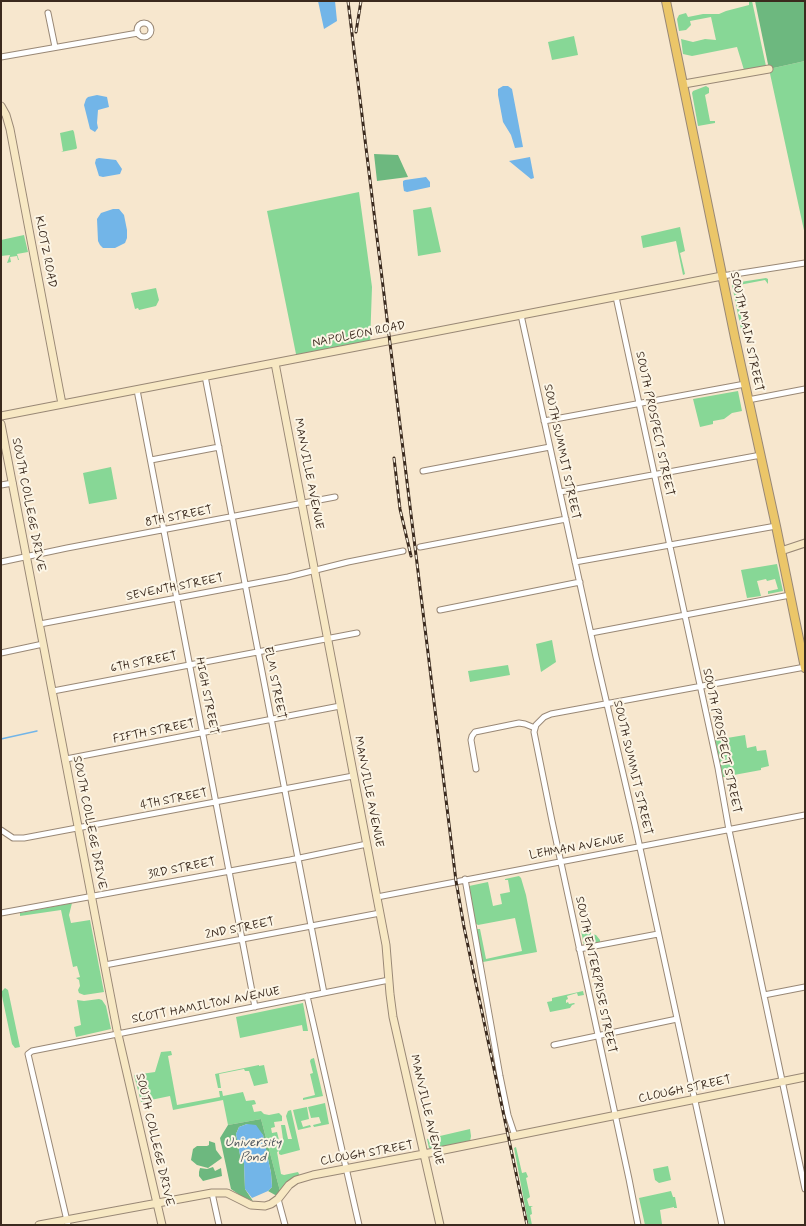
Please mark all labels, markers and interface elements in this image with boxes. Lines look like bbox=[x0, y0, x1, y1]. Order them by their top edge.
street label: KLOTZ ROAD bbox=[31, 215, 59, 289]
street label: SOUTH MAIN STREET bbox=[726, 271, 766, 393]
street label: NAPOLEON ROAD bbox=[311, 319, 407, 351]
street label: SOUTH PROSPECT STREET bbox=[632, 350, 676, 498]
street label: SOUTH SUMMIT STREET bbox=[540, 383, 582, 521]
street label: MANVILLE AVENUE bbox=[290, 417, 326, 531]
street label: SOUTH COLLEGE DRIVE bbox=[8, 437, 48, 573]
street label: 8TH STREET bbox=[144, 503, 214, 531]
street label: SEVENTH STREET bbox=[125, 571, 225, 605]
street label: ELM STREET bbox=[260, 645, 288, 721]
street label: 6TH STREET bbox=[110, 649, 178, 677]
street label: HIGH STREET bbox=[191, 656, 221, 736]
street label: SOUTH PROSPECT STREET bbox=[699, 667, 743, 815]
street label: SOUTH SUMMIT STREET bbox=[609, 699, 655, 837]
street label: FIFTH STREET bbox=[112, 717, 196, 747]
street label: MANVILLE AVENUE bbox=[350, 735, 386, 849]
street label: SOUTH COLLEGE DRIVE bbox=[69, 755, 109, 891]
street label: 4TH STREET bbox=[139, 786, 209, 814]
street label: LEHMAN AVENUE bbox=[528, 833, 626, 863]
street label: 3RD STREET bbox=[147, 855, 217, 883]
street label: SOUTH ENTERPRISE STREET bbox=[571, 895, 619, 1055]
street label: 2ND STREET bbox=[204, 915, 276, 943]
street label: SCOTT HAMILTON AVENUE bbox=[131, 985, 281, 1027]
street label: MANVILLE AVENUE bbox=[406, 1053, 446, 1167]
street label: SOUTH COLLEGE DRIVE bbox=[132, 1072, 176, 1208]
street label: CLOUGH STREET bbox=[637, 1073, 733, 1107]
water label: University Pond bbox=[225, 1135, 281, 1166]
street label: CLOUGH STREET bbox=[319, 1139, 415, 1169]

